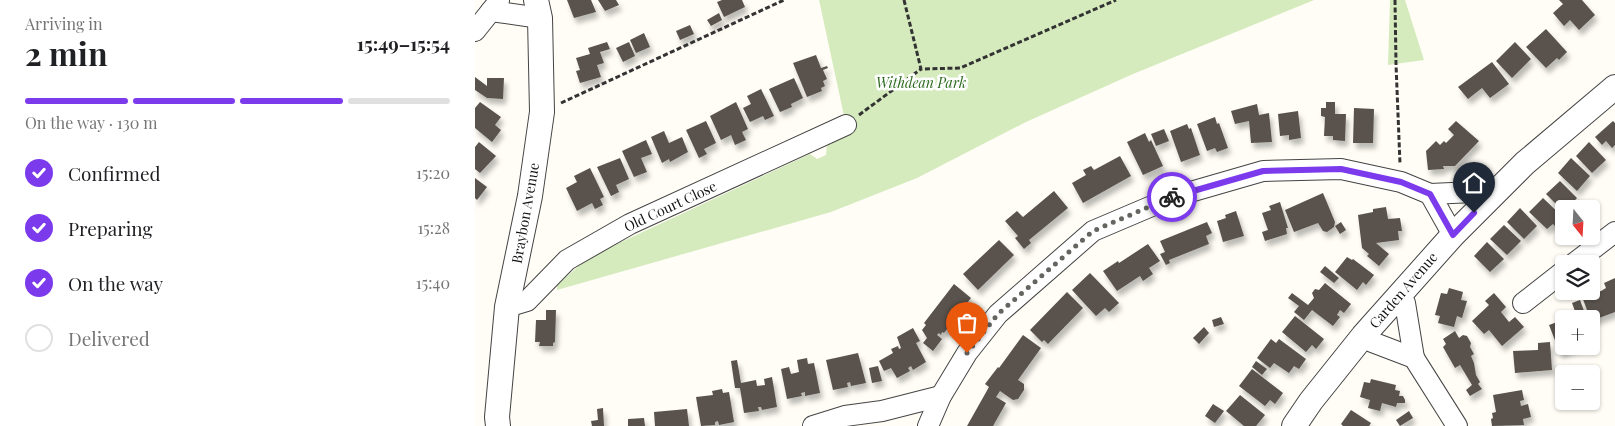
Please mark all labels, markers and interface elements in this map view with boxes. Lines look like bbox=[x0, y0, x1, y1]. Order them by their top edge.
text: Arriving in bbox=[25, 13, 103, 34]
text: 15:49–15:54 bbox=[357, 30, 450, 56]
text: 2 min bbox=[25, 31, 108, 74]
park label: Withdean Park bbox=[876, 73, 966, 92]
text: On the way · 130 m bbox=[25, 112, 158, 133]
icon: check bbox=[25, 159, 53, 187]
text: Confirmed bbox=[68, 160, 161, 186]
street label: Braybon Avenue bbox=[507, 161, 543, 265]
text: 15:20 bbox=[416, 162, 450, 183]
pin bbox=[1453, 162, 1495, 213]
icon: home bbox=[1460, 169, 1488, 197]
courier bbox=[1147, 172, 1197, 222]
street label: Old Court Close bbox=[621, 176, 719, 236]
icon: bike bbox=[1158, 183, 1186, 211]
north arrow bbox=[1555, 200, 1600, 245]
map controls bbox=[1555, 200, 1600, 410]
icon: check bbox=[25, 214, 53, 242]
text: Preparing bbox=[68, 215, 153, 241]
text: 15:28 bbox=[417, 217, 450, 238]
street label: Carden Avenue bbox=[1365, 248, 1441, 332]
button: layers bbox=[1555, 255, 1600, 300]
icon: check bbox=[25, 269, 53, 297]
text: On the way bbox=[68, 270, 163, 296]
text: 15:40 bbox=[416, 272, 450, 293]
pin bbox=[946, 302, 988, 353]
icon: bag bbox=[953, 309, 981, 337]
button: + bbox=[1555, 310, 1600, 355]
text: Delivered bbox=[68, 325, 150, 351]
button: − bbox=[1555, 365, 1600, 410]

